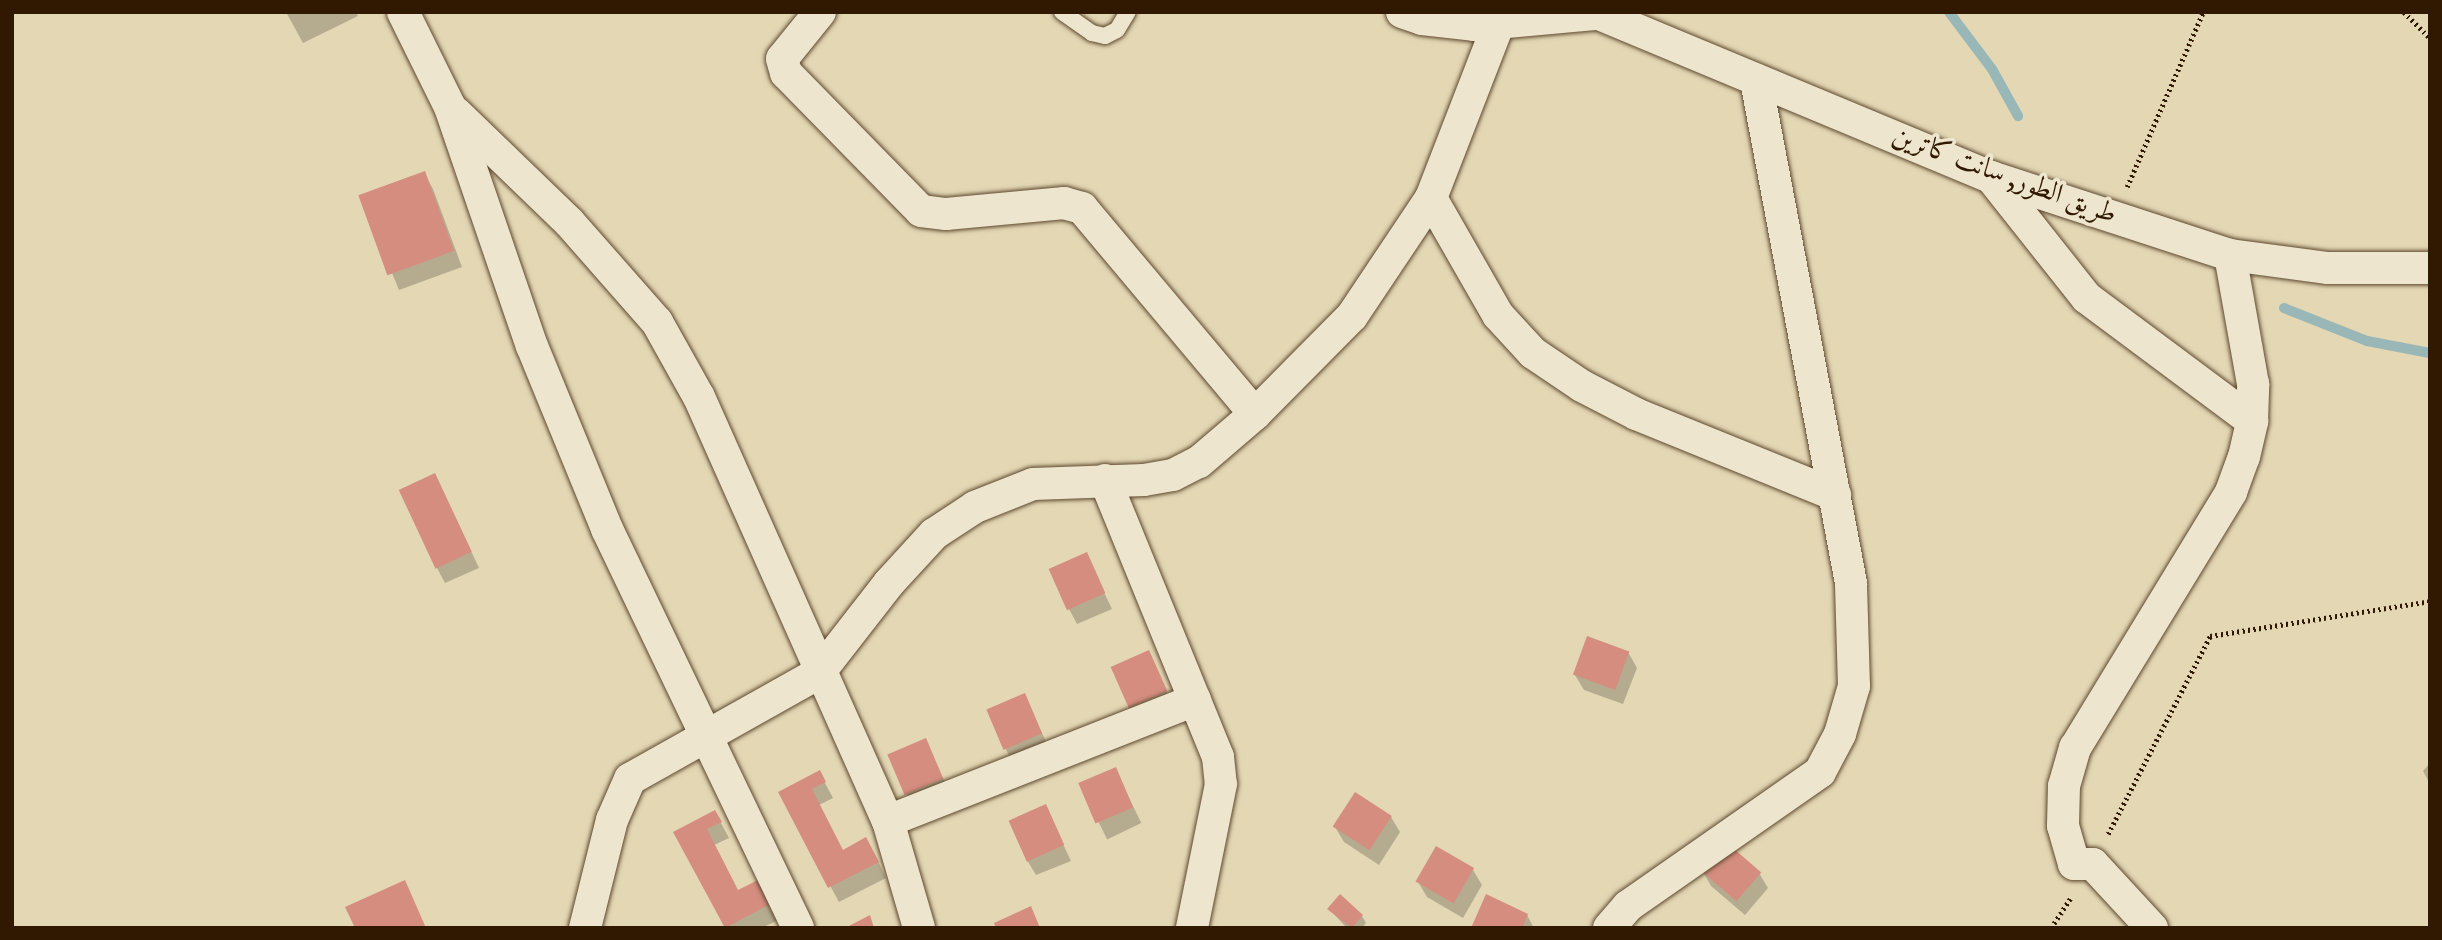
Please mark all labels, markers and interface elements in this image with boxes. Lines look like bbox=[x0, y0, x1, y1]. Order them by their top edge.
street label: طريق الطور, سانت كاترين bbox=[1887, 120, 2121, 232]

